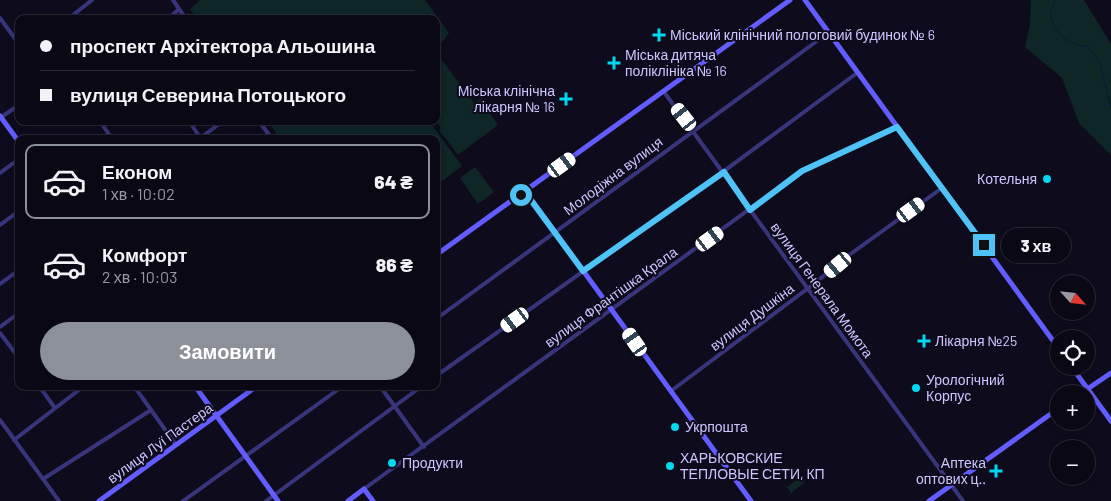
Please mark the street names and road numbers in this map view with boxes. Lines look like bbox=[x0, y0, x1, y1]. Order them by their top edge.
street label: Молодіжна вулиця bbox=[560, 133, 666, 218]
street label: вулиця Генерала Момота bbox=[768, 219, 877, 361]
street label: вулиця Франтішка Крала bbox=[541, 243, 680, 350]
street label: вулиця Душкіна bbox=[706, 279, 797, 354]
street label: вулиця Луї Пастера bbox=[104, 399, 216, 486]

